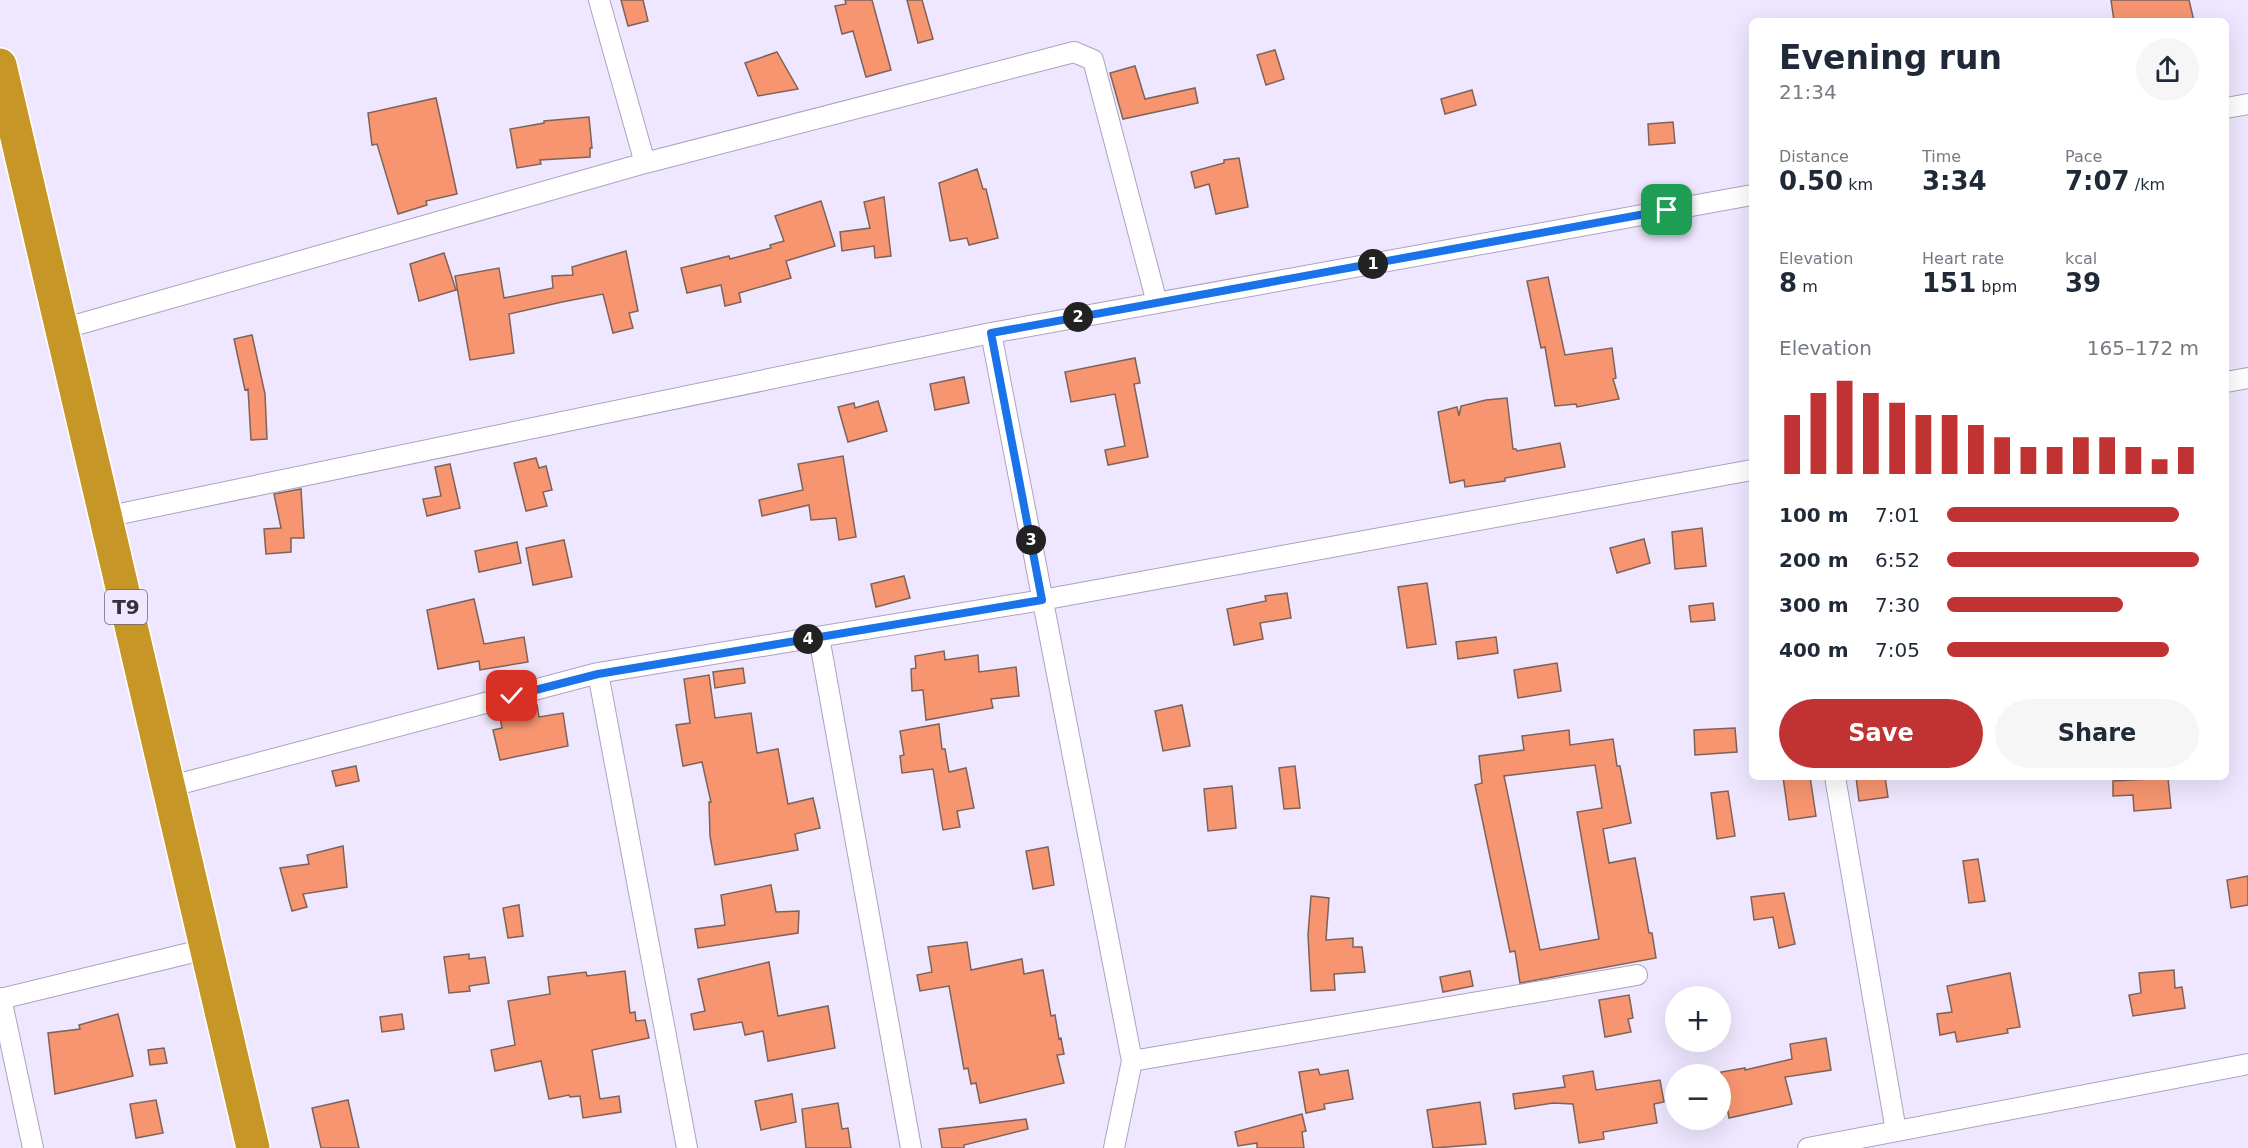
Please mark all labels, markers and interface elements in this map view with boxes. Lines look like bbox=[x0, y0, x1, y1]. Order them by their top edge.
text: Evening run bbox=[1779, 38, 2002, 77]
button: share bbox=[2136, 38, 2199, 101]
text: 21:34 bbox=[1779, 80, 1837, 104]
text: Distance bbox=[1779, 147, 1849, 166]
text: Time bbox=[1922, 147, 1961, 166]
text: Pace bbox=[2065, 147, 2102, 166]
text: 0.50 bbox=[1779, 166, 1843, 196]
text: 3:34 bbox=[1922, 166, 1987, 196]
text: 7:07 bbox=[2065, 166, 2130, 196]
text: km bbox=[1843, 175, 1873, 194]
text: /km bbox=[2130, 175, 2165, 194]
pin bbox=[1641, 184, 1692, 235]
icon: arrive bbox=[1650, 193, 1683, 226]
pin: 1 bbox=[1358, 249, 1388, 279]
text: Elevation bbox=[1779, 249, 1853, 268]
text: Heart rate bbox=[1922, 249, 2004, 268]
text: kcal bbox=[2065, 249, 2097, 268]
text: 1 bbox=[1367, 254, 1379, 273]
text: 8 bbox=[1779, 268, 1797, 298]
text: 151 bbox=[1922, 268, 1976, 298]
text: 39 bbox=[2065, 268, 2101, 298]
text: m bbox=[1797, 277, 1818, 296]
text: bpm bbox=[1976, 277, 2017, 296]
pin: 2 bbox=[1063, 302, 1093, 332]
text: 2 bbox=[1072, 307, 1084, 326]
text: Elevation bbox=[1779, 336, 1872, 360]
text: 165–172 m bbox=[2087, 336, 2199, 360]
text: 100 m bbox=[1779, 503, 1849, 527]
text: 7:01 bbox=[1875, 503, 1920, 527]
pin: 3 bbox=[1016, 525, 1046, 555]
text: 3 bbox=[1025, 530, 1037, 549]
text: 200 m bbox=[1779, 548, 1849, 572]
text: 6:52 bbox=[1875, 548, 1920, 572]
road number: T9 bbox=[105, 590, 147, 624]
text: 300 m bbox=[1779, 593, 1849, 617]
text: 7:30 bbox=[1875, 593, 1920, 617]
pin: 4 bbox=[793, 624, 823, 654]
text: 4 bbox=[802, 629, 814, 648]
text: 400 m bbox=[1779, 638, 1849, 662]
text: 7:05 bbox=[1875, 638, 1920, 662]
pin bbox=[486, 670, 537, 721]
icon: check bbox=[495, 679, 528, 712]
button: Save bbox=[1779, 699, 1983, 768]
button: Share bbox=[1995, 699, 2199, 768]
map controls bbox=[1665, 986, 1731, 1130]
button: + bbox=[1665, 986, 1731, 1052]
button: − bbox=[1665, 1064, 1731, 1130]

